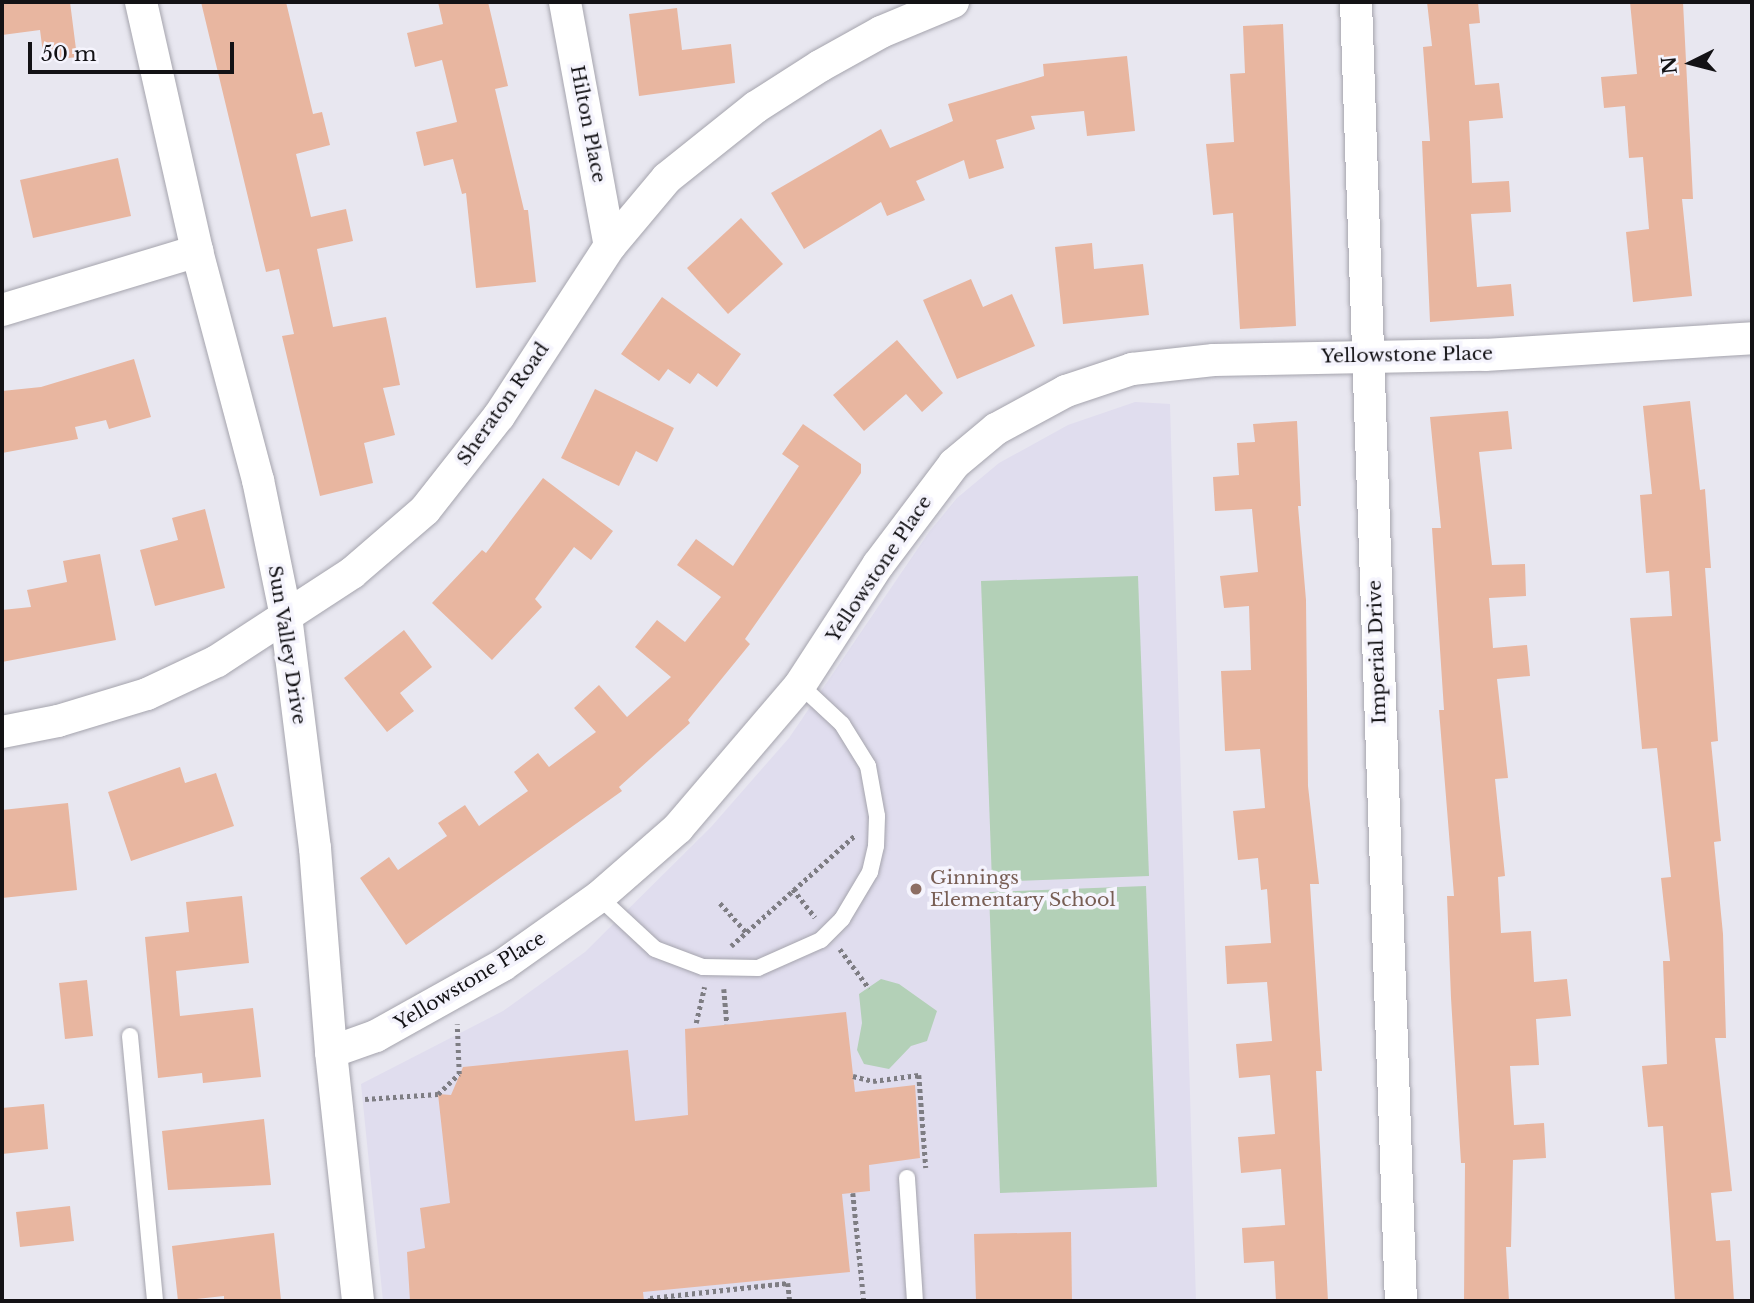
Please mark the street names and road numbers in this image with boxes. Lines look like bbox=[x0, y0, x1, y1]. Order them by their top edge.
street label: Hilton Place bbox=[565, 63, 611, 185]
street label: Sheraton Road bbox=[452, 338, 554, 470]
street label: Yellowstone Place bbox=[1321, 342, 1493, 368]
street label: Yellowstone Place bbox=[822, 491, 936, 647]
street label: Sun Valley Drive bbox=[263, 563, 311, 727]
street label: Imperial Drive bbox=[1363, 580, 1391, 724]
street label: Yellowstone Place bbox=[390, 927, 550, 1035]

